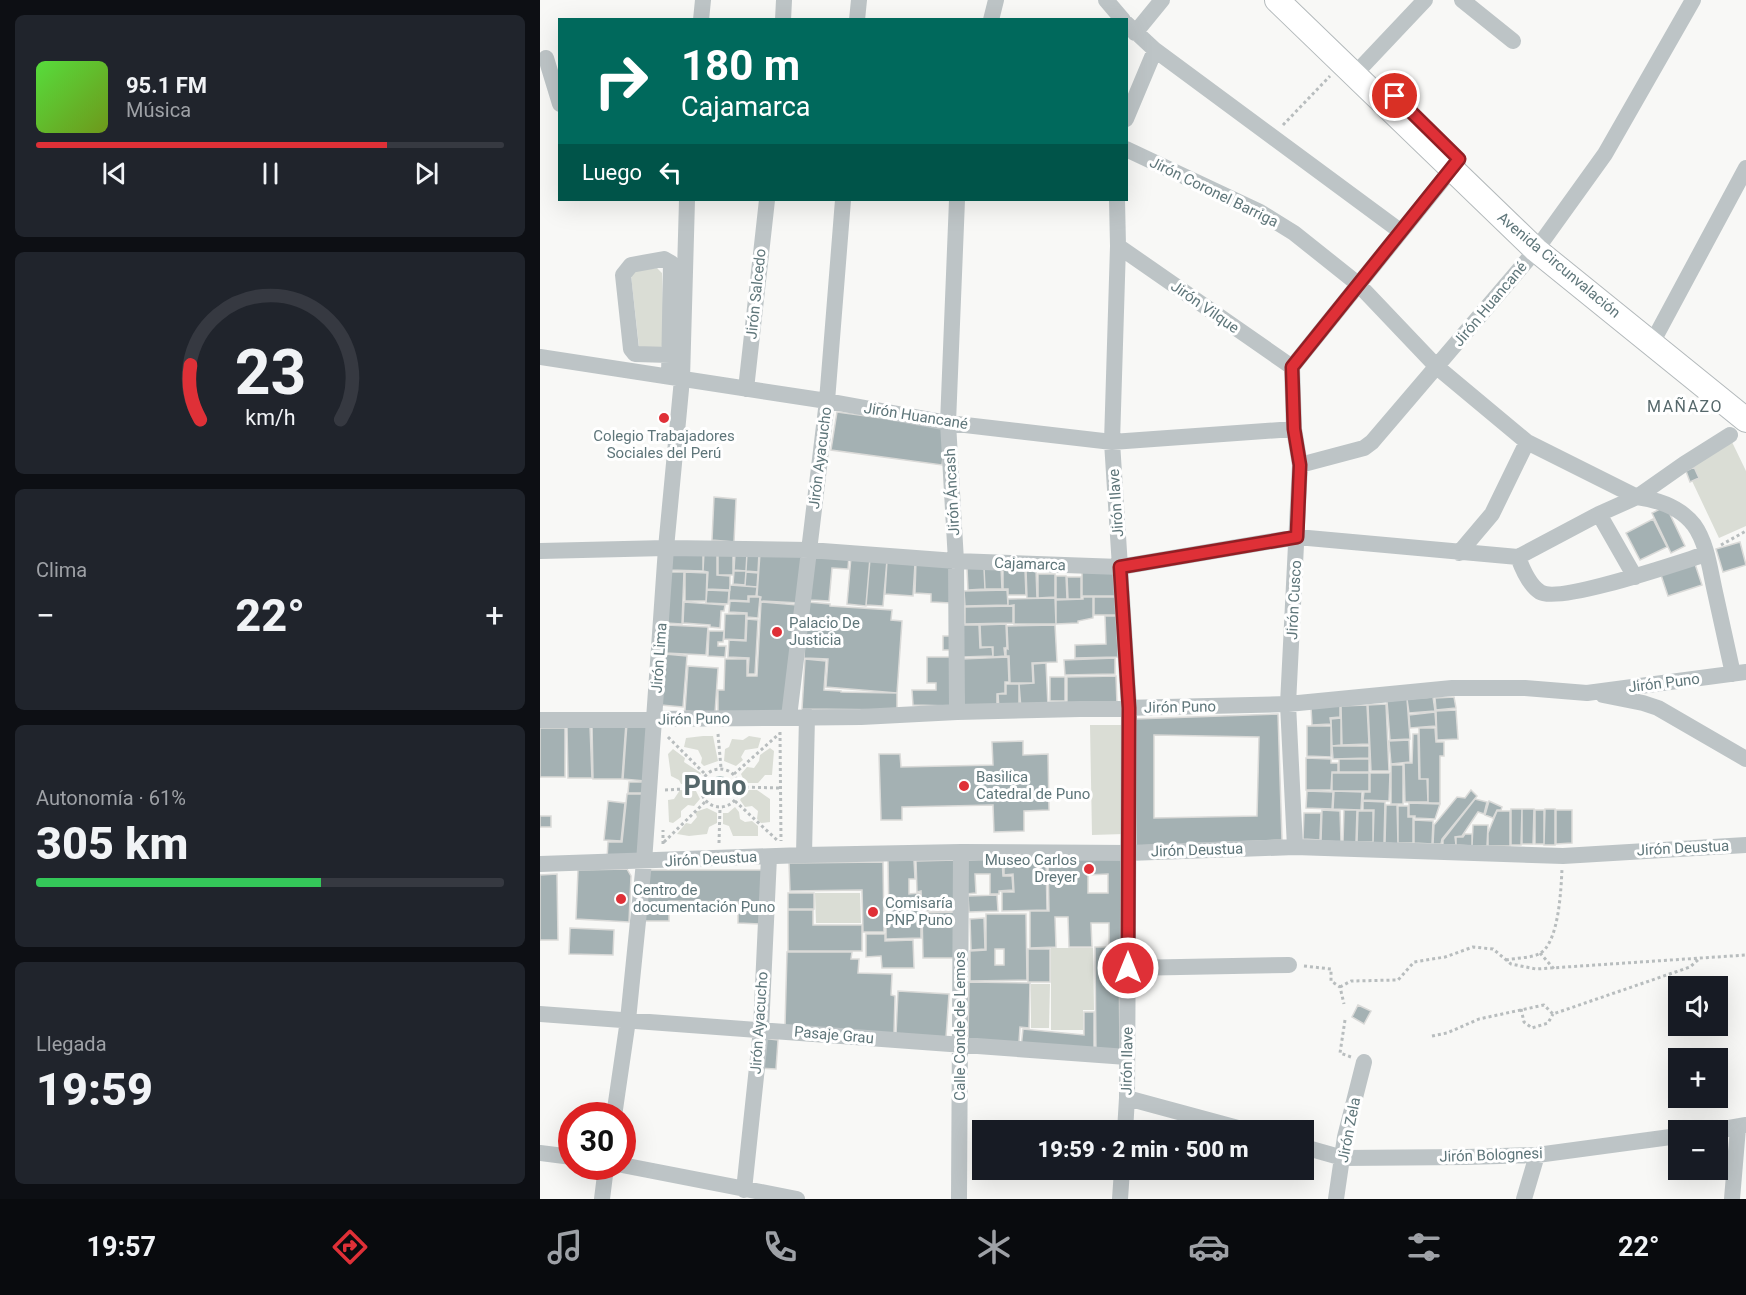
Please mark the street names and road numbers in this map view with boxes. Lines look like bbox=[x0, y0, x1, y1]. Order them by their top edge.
street label: Jirón Coronel Barriga bbox=[1147, 153, 1281, 231]
street label: Avenida Circunvalación bbox=[1494, 208, 1624, 322]
street label: Jirón Salcedo bbox=[742, 248, 770, 340]
street label: Jirón Huancané bbox=[1449, 258, 1531, 350]
street label: Jirón Vilque bbox=[1167, 277, 1243, 337]
street label: Jirón Huancané bbox=[863, 399, 969, 433]
street label: Jirón Ayacucho bbox=[805, 406, 835, 510]
street label: Jirón Áncash bbox=[941, 448, 963, 536]
street label: Jirón Ilave bbox=[1105, 468, 1127, 538]
street label: Cajamarca bbox=[994, 554, 1066, 574]
street label: Jirón Cusco bbox=[1283, 560, 1305, 640]
street label: Jirón Lima bbox=[648, 622, 670, 694]
street label: Jirón Puno bbox=[1627, 670, 1701, 696]
street label: Jirón Puno bbox=[1144, 697, 1216, 717]
street label: Jirón Puno bbox=[658, 709, 730, 729]
street label: Jirón Deustua bbox=[1636, 837, 1730, 859]
street label: Jirón Deustua bbox=[1150, 839, 1244, 861]
street label: Jirón Deustua bbox=[664, 848, 758, 870]
street label: Calle Conde de Lemos bbox=[951, 951, 969, 1101]
street label: Jirón Ayacucho bbox=[746, 971, 772, 1075]
street label: Pasaje Grau bbox=[793, 1023, 875, 1047]
street label: Jirón Ilave bbox=[1117, 1027, 1137, 1095]
street label: Jirón Zela bbox=[1334, 1096, 1364, 1164]
street label: Jirón Bolognesi bbox=[1439, 1144, 1543, 1166]

